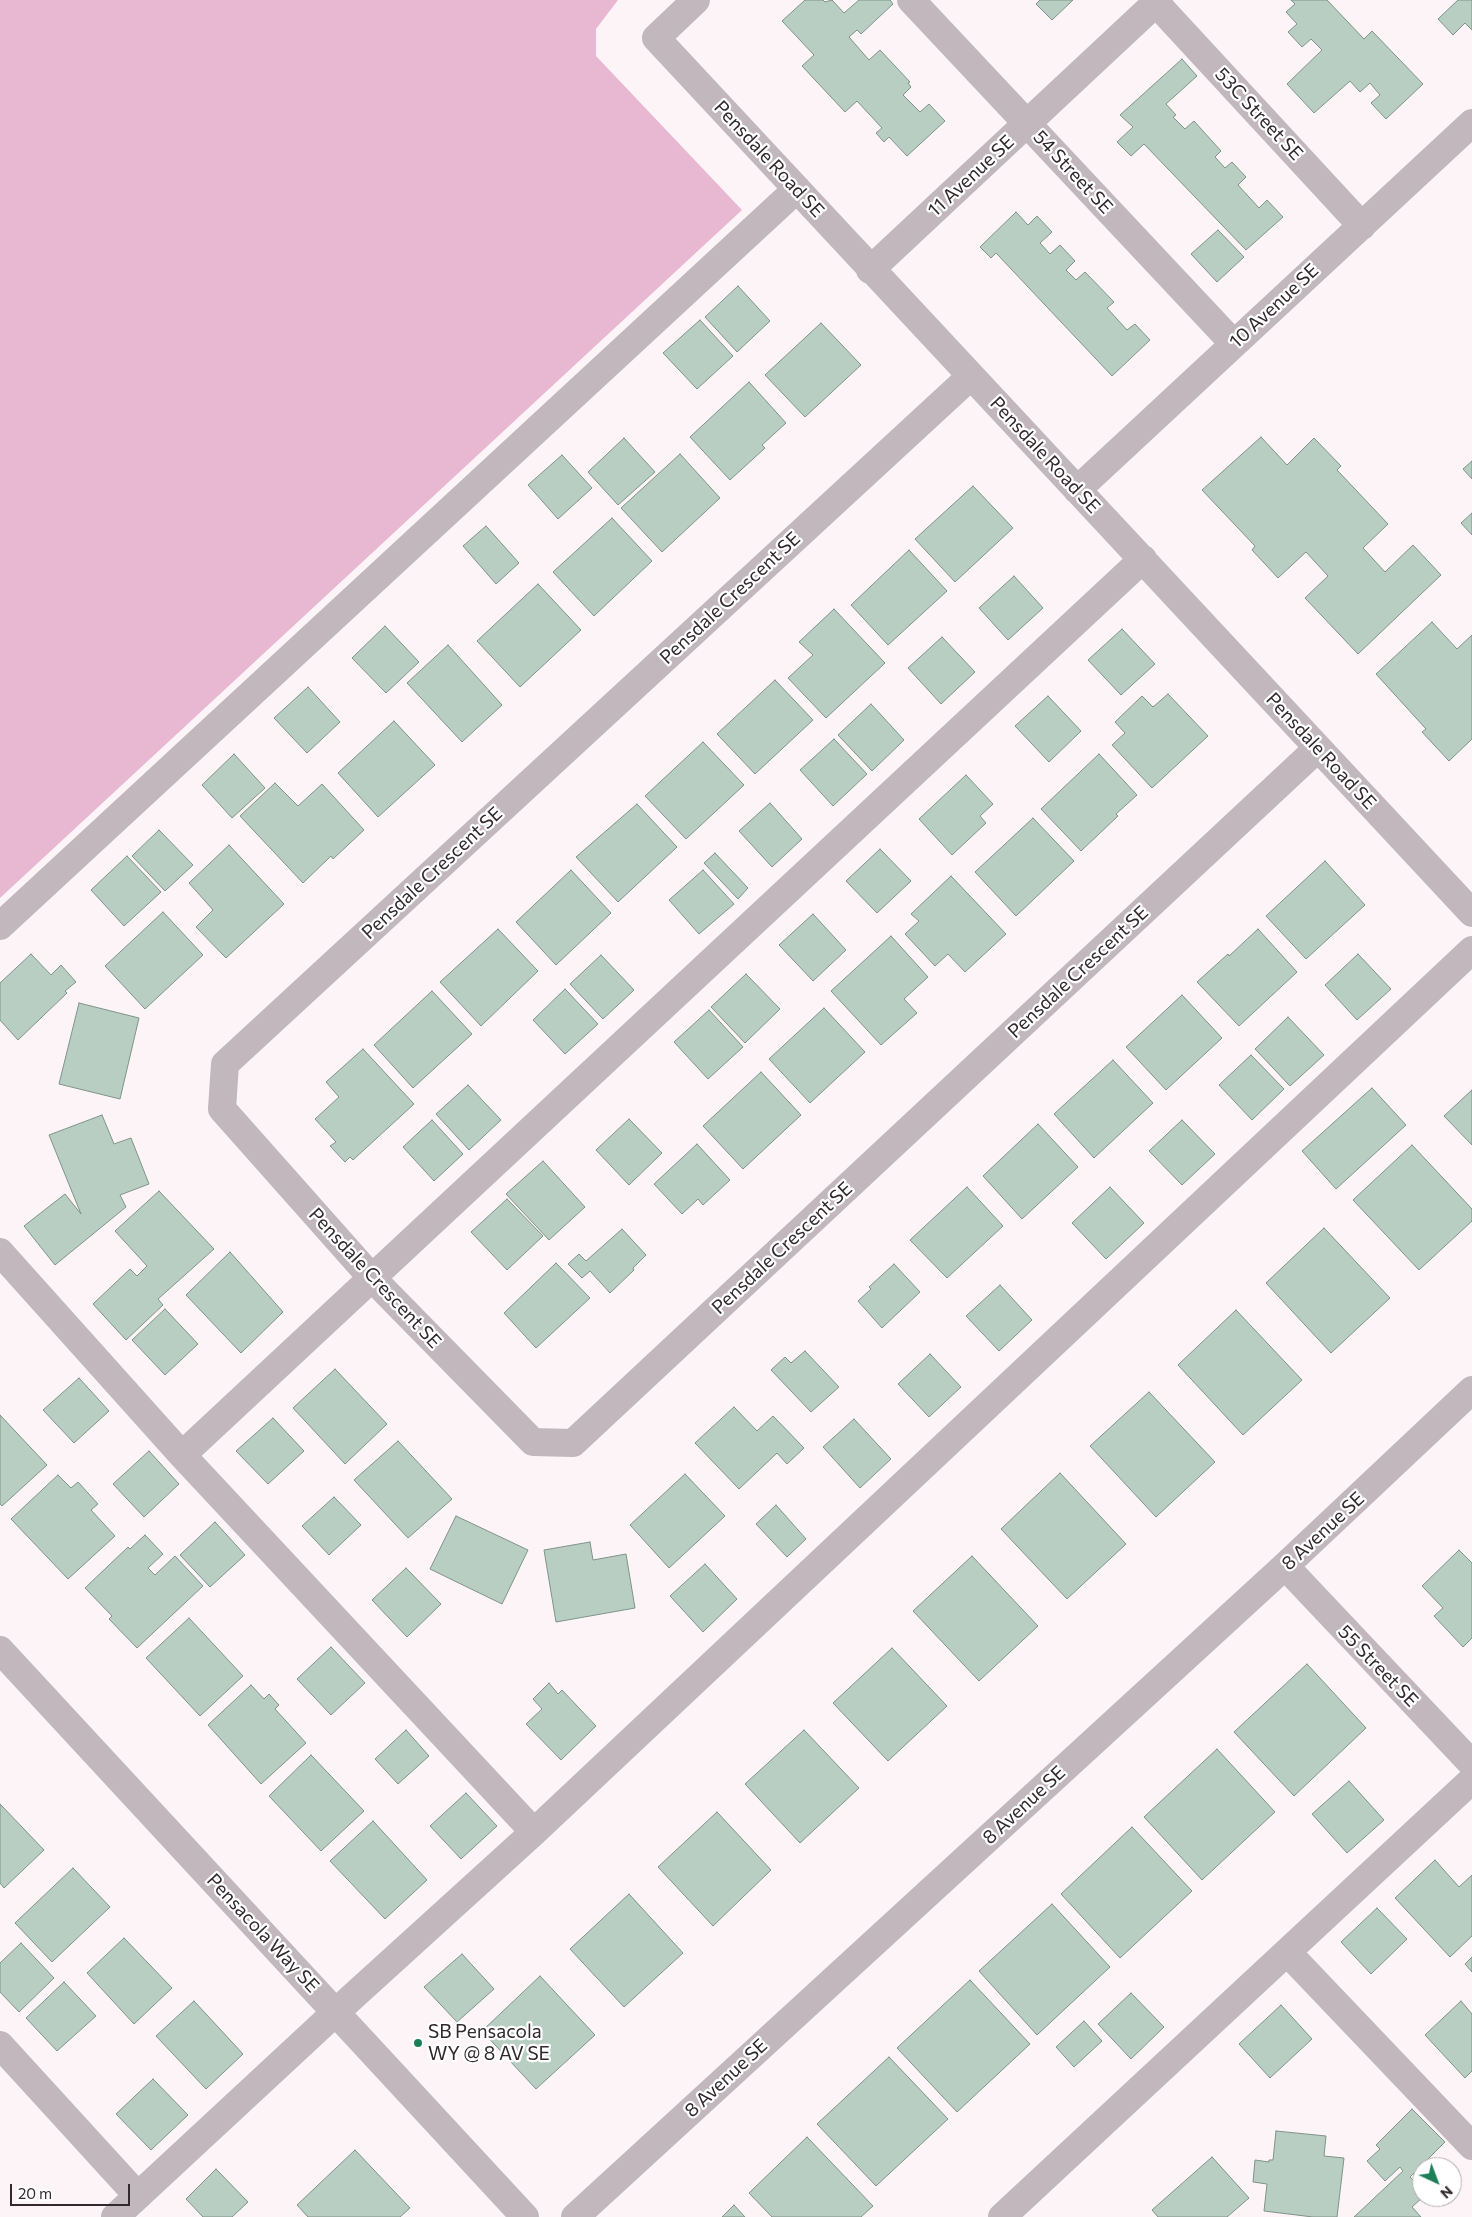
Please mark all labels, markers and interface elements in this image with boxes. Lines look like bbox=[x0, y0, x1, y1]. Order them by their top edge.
street label: 53C Street SE bbox=[1210, 63, 1308, 165]
street label: Pensdale Road SE bbox=[709, 96, 829, 222]
street label: 54 Street SE bbox=[1029, 126, 1117, 218]
street label: 11 Avenue SE bbox=[923, 130, 1019, 222]
street label: 10 Avenue SE bbox=[1225, 259, 1323, 353]
street label: Pensdale Road SE bbox=[985, 392, 1105, 518]
street label: Pensdale Crescent SE bbox=[655, 527, 805, 669]
street label: Pensdale Road SE bbox=[1261, 688, 1381, 814]
street label: Pensdale Crescent SE bbox=[357, 802, 507, 944]
street label: Pensdale Crescent SE bbox=[1003, 901, 1153, 1043]
street label: Pensdale Crescent SE bbox=[707, 1177, 857, 1319]
street label: Pensdale Crescent SE bbox=[304, 1203, 446, 1353]
street label: 8 Avenue SE bbox=[1277, 1487, 1369, 1575]
street label: 55 Street SE bbox=[1333, 1620, 1423, 1712]
street label: 8 Avenue SE bbox=[978, 1761, 1070, 1849]
street label: Pensacola Way SE bbox=[202, 1869, 324, 1997]
place label: SB Pensacola WY @ 8 AV SE bbox=[428, 2021, 550, 2065]
street label: 8 Avenue SE bbox=[680, 2034, 772, 2122]
marker: SB Pensacola WY @ 8 AV SE bbox=[412, 2037, 424, 2049]
north arrow bbox=[1412, 2157, 1462, 2207]
scale bar bbox=[12, 2174, 132, 2206]
text: N bbox=[1437, 2183, 1457, 2202]
text: 20 m bbox=[18, 2184, 52, 2202]

